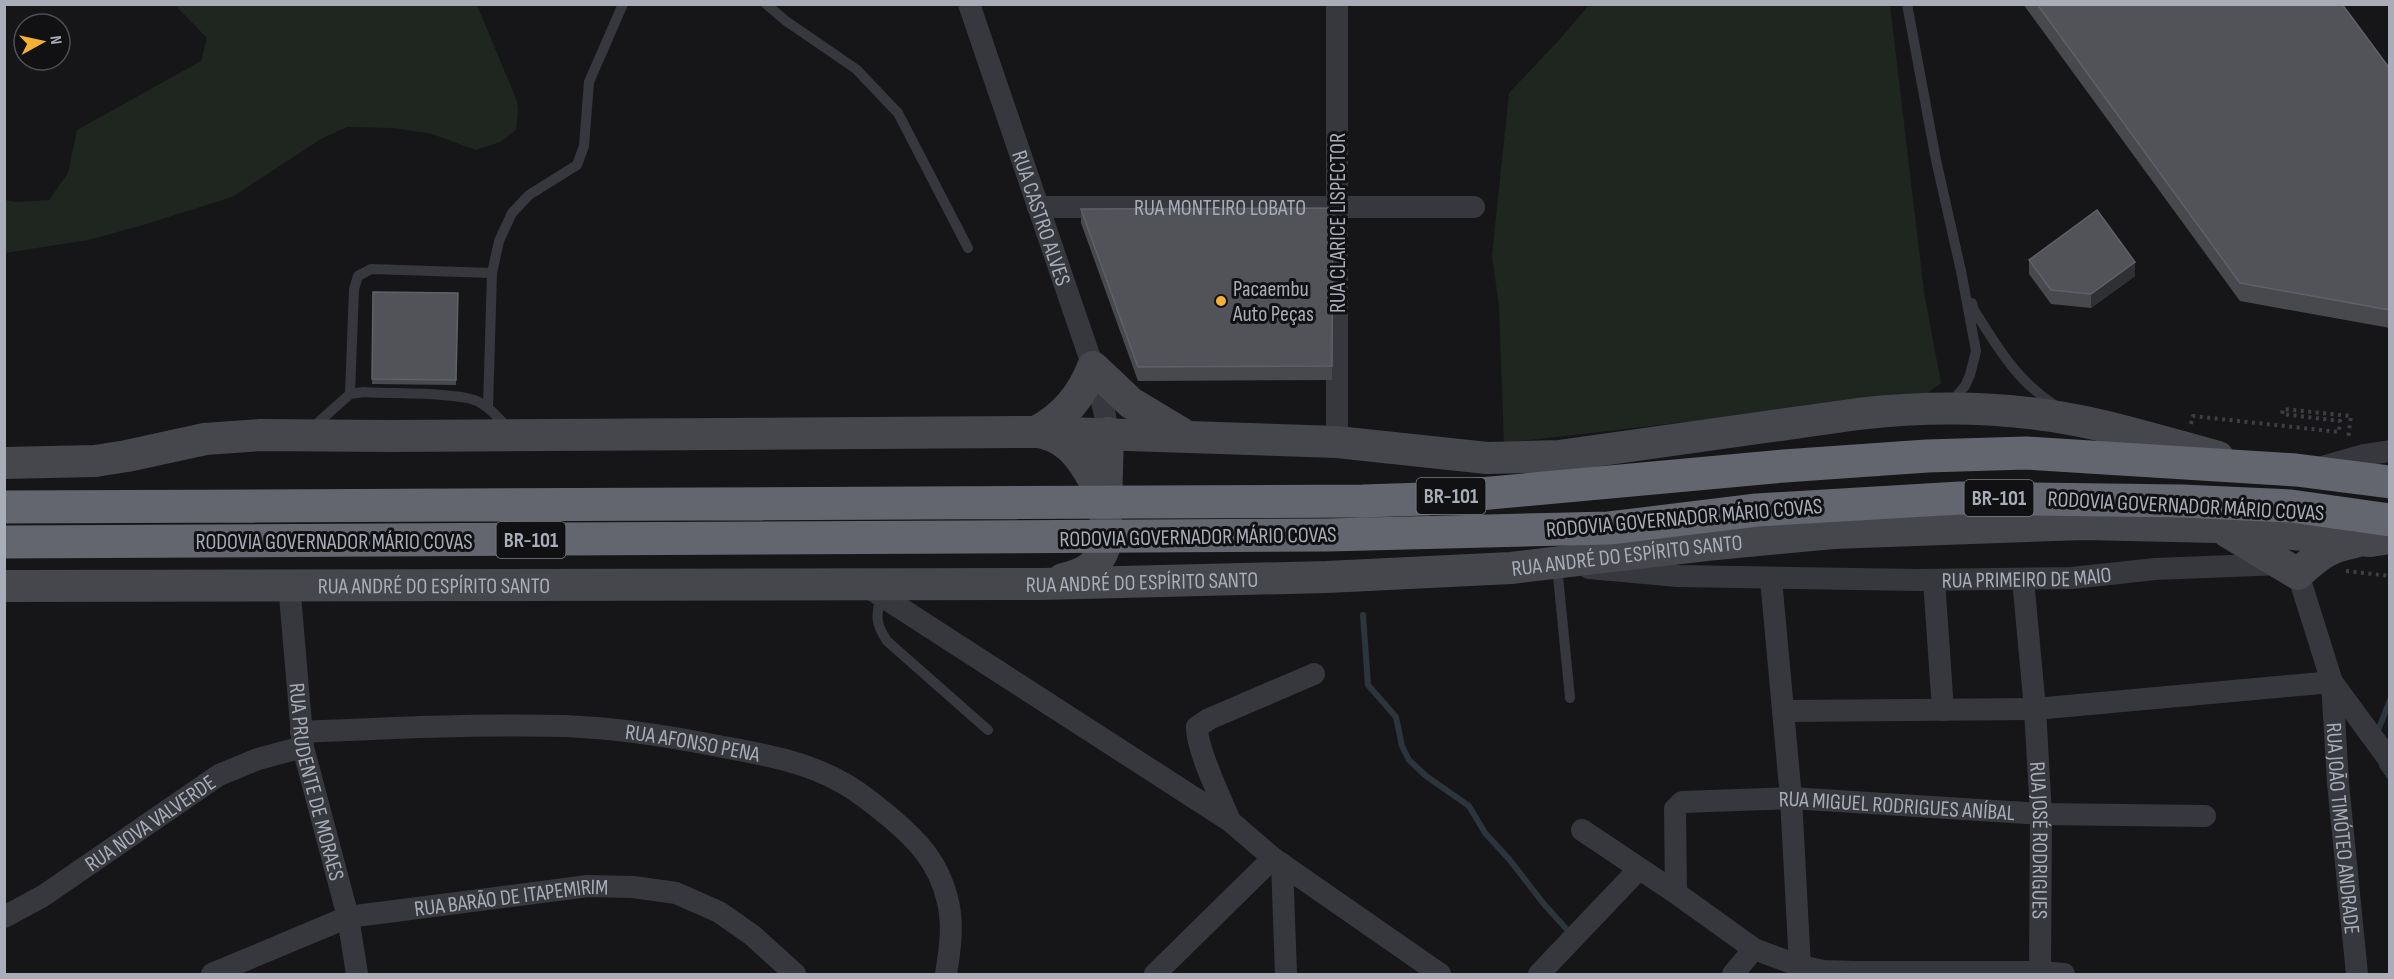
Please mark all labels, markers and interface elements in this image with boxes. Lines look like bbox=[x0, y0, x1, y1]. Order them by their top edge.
north arrow bbox=[12, 12, 72, 72]
text: N bbox=[45, 35, 65, 46]
street label: RUA CLARICE LISPECTOR bbox=[1325, 133, 1352, 313]
street label: RUA CASTRO ALVES bbox=[1005, 147, 1076, 290]
street label: RUA MONTEIRO LOBATO bbox=[1134, 195, 1306, 222]
place label: Pacaembu Auto Peças bbox=[1232, 276, 1314, 328]
marker: Pacaembu Auto Peças bbox=[1214, 294, 1228, 308]
road number: BR-101 bbox=[1416, 478, 1486, 514]
road number: BR-101 bbox=[1964, 480, 2034, 516]
street label: RODOVIA GOVERNADOR MÁRIO COVAS bbox=[2047, 486, 2325, 527]
street label: RODOVIA GOVERNADOR MÁRIO COVAS bbox=[1545, 493, 1823, 544]
road number: BR-101 bbox=[496, 522, 566, 558]
street label: RODOVIA GOVERNADOR MÁRIO COVAS bbox=[1059, 522, 1337, 553]
street label: RODOVIA GOVERNADOR MÁRIO COVAS bbox=[195, 529, 473, 556]
street label: RUA ANDRÉ DO ESPÍRITO SANTO bbox=[1510, 530, 1744, 583]
street label: RUA PRIMEIRO DE MAIO bbox=[1942, 562, 2113, 595]
street label: RUA ANDRÉ DO ESPÍRITO SANTO bbox=[1026, 567, 1259, 599]
street label: RUA ANDRÉ DO ESPÍRITO SANTO bbox=[318, 573, 550, 600]
street label: RUA PRUDENTE DE MORAES bbox=[283, 682, 350, 884]
street label: RUA AFONSO PENA bbox=[624, 719, 763, 769]
street label: RUA JOÃO TIMÓTEO ANDRADE bbox=[2319, 722, 2365, 936]
street label: RUA JOSÉ RODRIGUES bbox=[2023, 761, 2053, 919]
street label: RUA NOVA VALVERDE bbox=[80, 769, 221, 878]
street label: RUA MIGUEL RODRIGUES ANÍBAL bbox=[1778, 786, 2016, 827]
street label: RUA BARÃO DE ITAPEMIRIM bbox=[413, 874, 609, 923]

